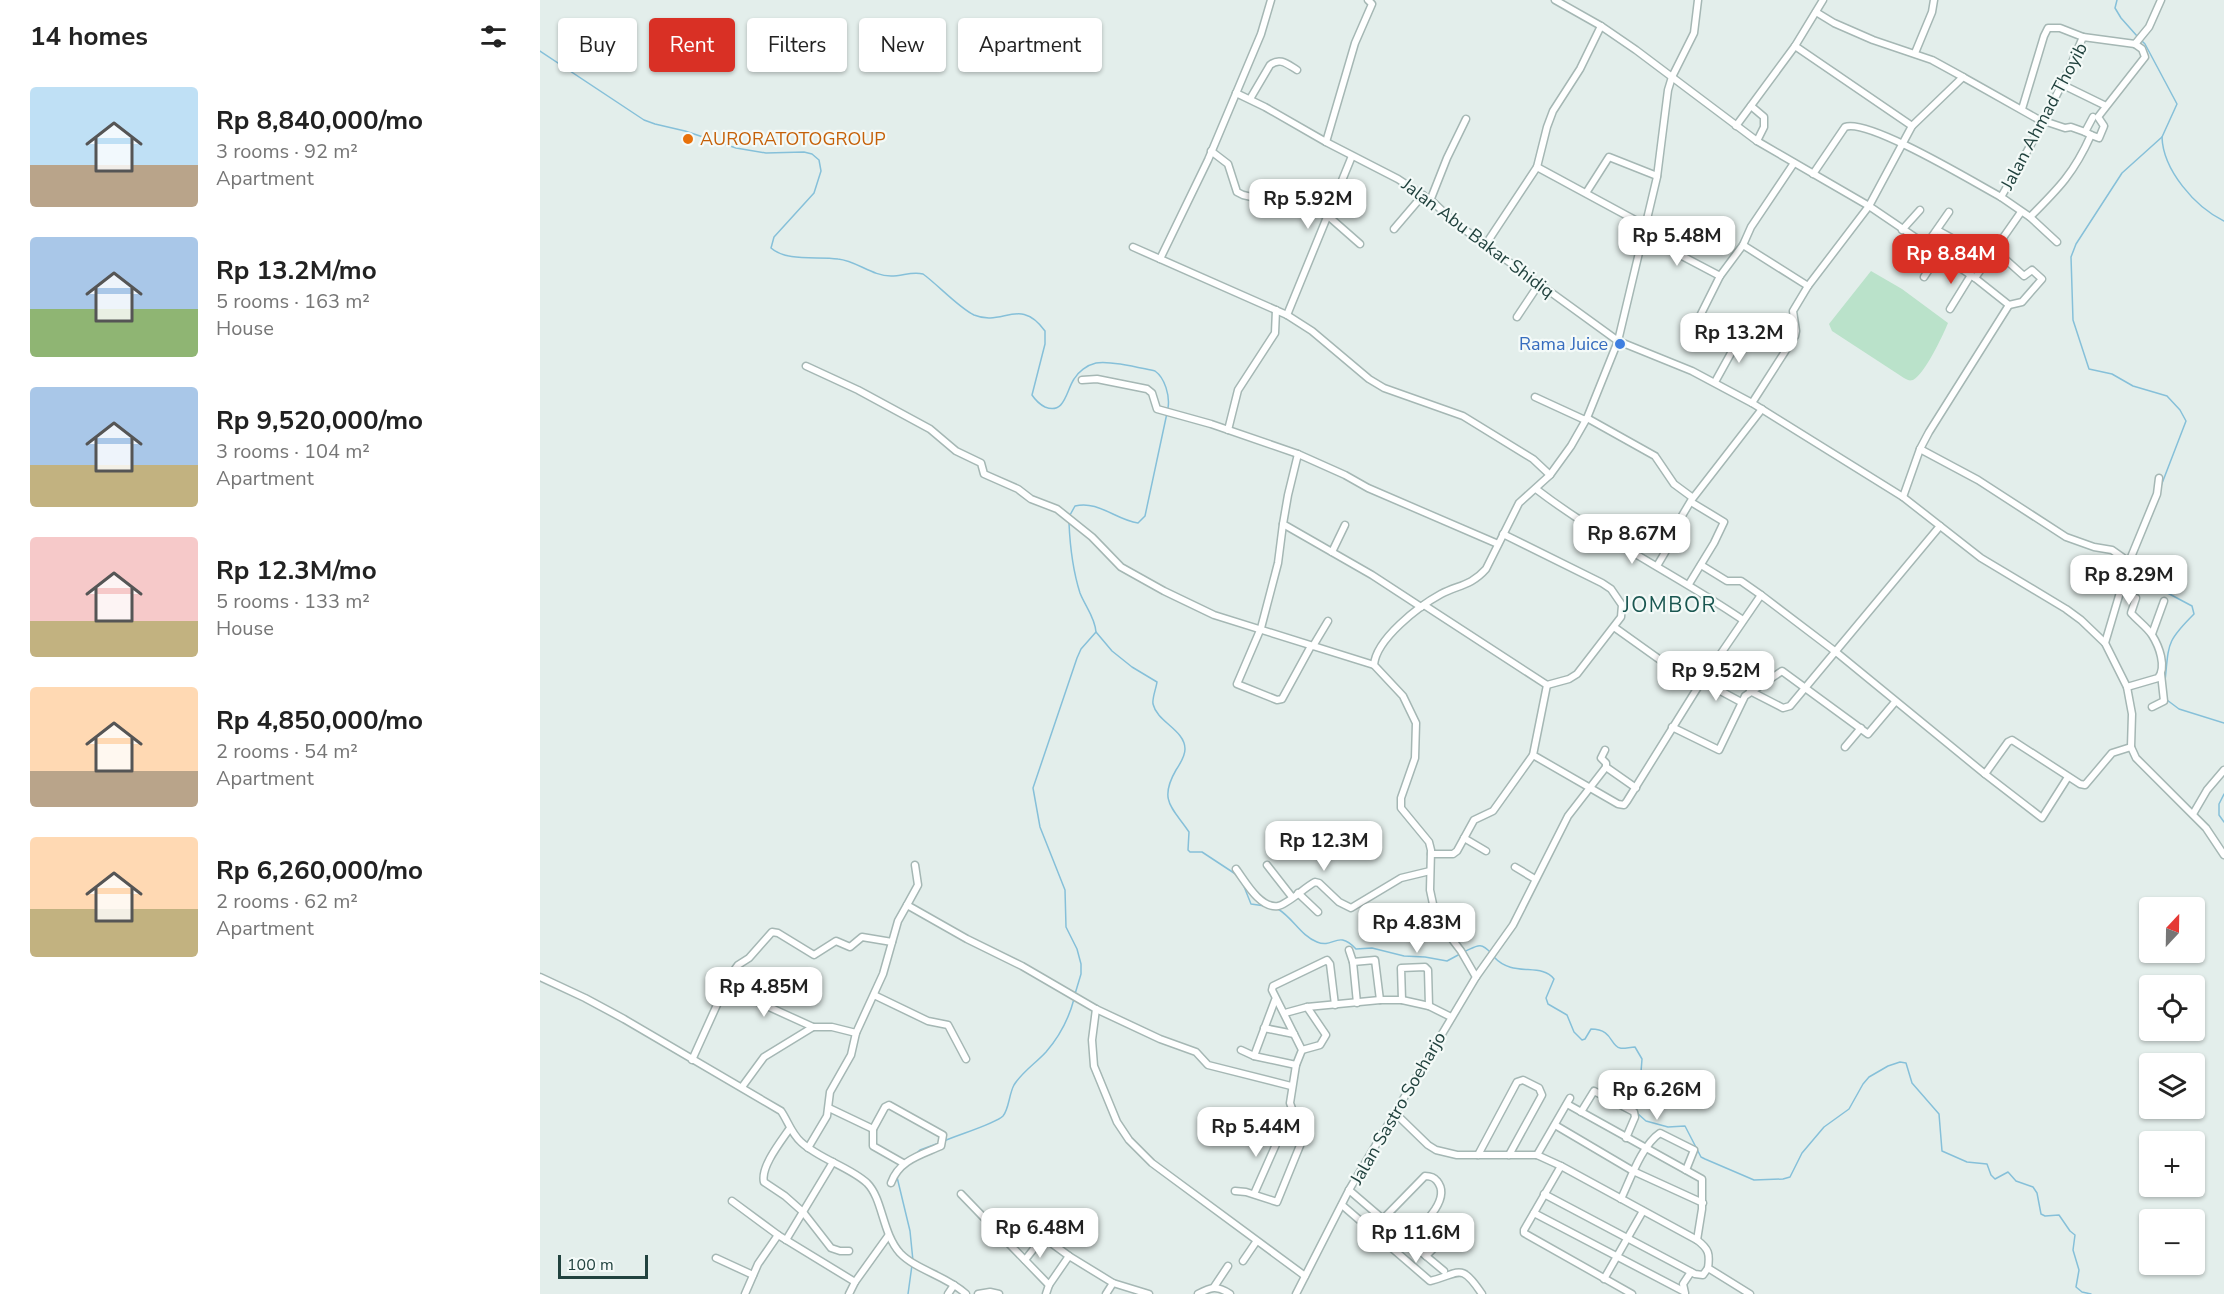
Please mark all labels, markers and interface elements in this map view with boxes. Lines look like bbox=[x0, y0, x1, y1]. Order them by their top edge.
chip: Buy bbox=[558, 18, 637, 72]
chip: Rent bbox=[649, 18, 735, 72]
chip: Filters bbox=[747, 18, 847, 72]
chip: New bbox=[859, 18, 946, 72]
chip: Apartment bbox=[958, 18, 1102, 72]
text: 14 homes bbox=[30, 19, 148, 54]
icon: filters bbox=[477, 20, 510, 53]
street label: Jalan Ahmad Thoyib bbox=[1995, 38, 2093, 195]
text: Rp 8,840,000/mo bbox=[216, 103, 423, 138]
icon: home bbox=[78, 111, 150, 183]
place label: AURORATOTOGROUP bbox=[700, 127, 886, 151]
marker: AURORATOTOGROUP bbox=[681, 132, 695, 146]
text: 3 rooms · 92 m² bbox=[216, 138, 358, 165]
text: Apartment bbox=[216, 165, 314, 192]
street label: Jalan Abu Bakar Shidiq bbox=[1396, 172, 1559, 303]
pin: Rp 5.92M bbox=[1246, 179, 1370, 230]
text: Rp 5.92M bbox=[1263, 185, 1353, 212]
pin: Rp 5.48M bbox=[1615, 216, 1739, 267]
text: Rp 5.48M bbox=[1632, 222, 1722, 249]
pin: Rp 8.84M bbox=[1889, 234, 2013, 285]
text: Rp 8.84M bbox=[1906, 240, 1996, 267]
text: Rp 13.2M/mo bbox=[216, 253, 377, 288]
icon: home bbox=[78, 261, 150, 333]
text: 5 rooms · 163 m² bbox=[216, 288, 370, 315]
pin: Rp 13.2M bbox=[1677, 313, 1801, 364]
text: House bbox=[216, 315, 274, 342]
text: Rp 13.2M bbox=[1694, 319, 1784, 346]
place label: Rama Juice bbox=[1519, 332, 1608, 356]
marker: Rama Juice bbox=[1613, 337, 1627, 351]
text: Rp 9,520,000/mo bbox=[216, 403, 423, 438]
icon: home bbox=[78, 411, 150, 483]
text: 3 rooms · 104 m² bbox=[216, 438, 370, 465]
text: Apartment bbox=[216, 465, 314, 492]
pin: Rp 8.67M bbox=[1570, 514, 1694, 565]
text: Rp 8.67M bbox=[1587, 520, 1677, 547]
text: Rp 12.3M/mo bbox=[216, 553, 377, 588]
pin: Rp 8.29M bbox=[2067, 555, 2191, 606]
icon: home bbox=[78, 561, 150, 633]
text: Rp 8.29M bbox=[2084, 561, 2174, 588]
text: 5 rooms · 133 m² bbox=[216, 588, 370, 615]
district label: JOMBOR bbox=[1622, 591, 1717, 619]
text: House bbox=[216, 615, 274, 642]
pin: Rp 9.52M bbox=[1654, 651, 1778, 702]
text: Rp 9.52M bbox=[1671, 657, 1761, 684]
text: Rp 4,850,000/mo bbox=[216, 703, 423, 738]
icon: home bbox=[78, 711, 150, 783]
text: 2 rooms · 54 m² bbox=[216, 738, 358, 765]
text: Apartment bbox=[216, 765, 314, 792]
pin: Rp 12.3M bbox=[1262, 821, 1386, 872]
text: Rp 12.3M bbox=[1279, 827, 1369, 854]
text: Rp 6,260,000/mo bbox=[216, 853, 423, 888]
icon: home bbox=[78, 861, 150, 933]
text: 2 rooms · 62 m² bbox=[216, 888, 358, 915]
north arrow bbox=[2139, 897, 2205, 963]
map controls bbox=[2139, 897, 2205, 1275]
pin: Rp 4.83M bbox=[1355, 903, 1479, 954]
text: Rp 4.83M bbox=[1372, 909, 1462, 936]
text: Apartment bbox=[216, 915, 314, 942]
pin: Rp 4.85M bbox=[702, 967, 826, 1018]
text: Rp 4.85M bbox=[719, 973, 809, 1000]
button: locate bbox=[2139, 975, 2205, 1041]
street label: Jalan Sastro Soeharjo bbox=[1344, 1027, 1452, 1190]
button: layers bbox=[2139, 1053, 2205, 1119]
pin: Rp 6.26M bbox=[1595, 1070, 1719, 1121]
text: Rp 6.26M bbox=[1612, 1076, 1702, 1103]
pin: Rp 5.44M bbox=[1194, 1107, 1318, 1158]
text: Rp 5.44M bbox=[1211, 1113, 1301, 1140]
button: + bbox=[2139, 1131, 2205, 1197]
pin: Rp 6.48M bbox=[978, 1208, 1102, 1259]
button: − bbox=[2139, 1209, 2205, 1275]
pin: Rp 11.6M bbox=[1354, 1213, 1478, 1264]
text: Rp 6.48M bbox=[995, 1214, 1085, 1241]
text: Rp 11.6M bbox=[1371, 1219, 1461, 1246]
scale bar bbox=[558, 1252, 648, 1280]
text: 100 m bbox=[567, 1254, 614, 1276]

